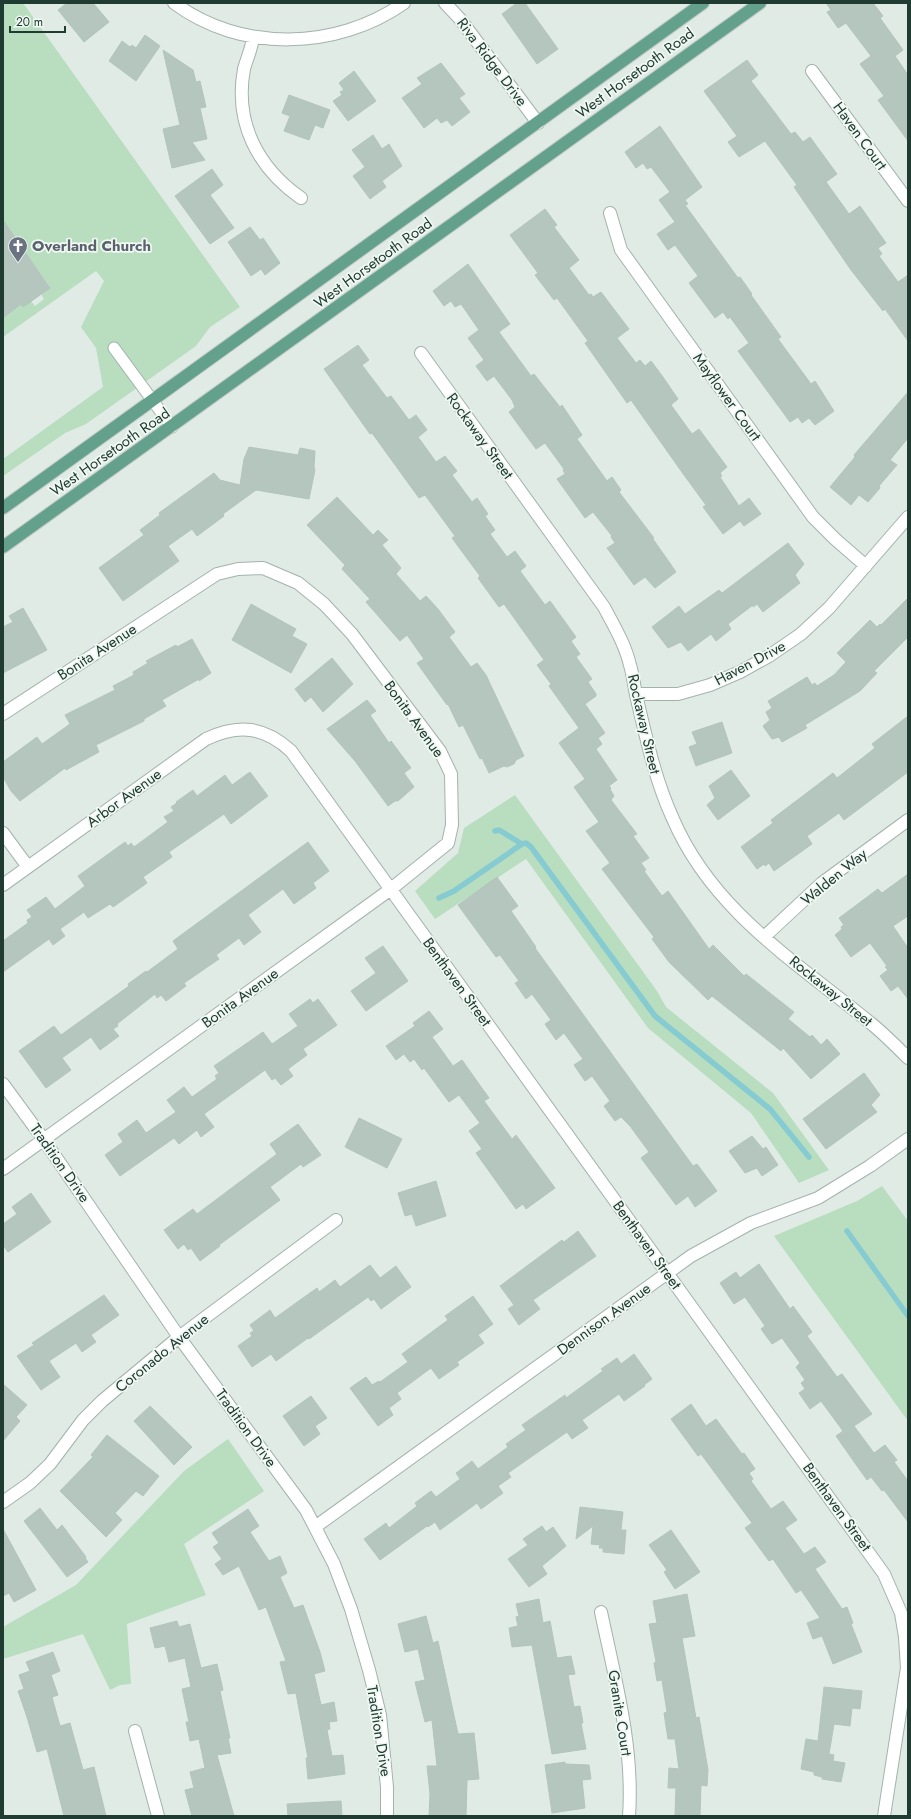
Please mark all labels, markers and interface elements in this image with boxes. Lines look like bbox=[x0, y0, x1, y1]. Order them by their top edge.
scale bar bbox=[10, 8, 65, 34]
text: 20 m bbox=[16, 13, 43, 31]
street label: Riva Ridge Drive bbox=[451, 13, 533, 111]
street label: West Horsetooth Road bbox=[571, 22, 699, 124]
street label: Haven Court bbox=[828, 97, 892, 175]
street label: West Horsetooth Road bbox=[309, 212, 437, 314]
church icon: Overland Church bbox=[7, 235, 29, 263]
place label: Overland Church bbox=[32, 235, 151, 257]
street label: Mayflower Court bbox=[688, 348, 767, 446]
street label: Rockaway Street bbox=[441, 388, 519, 484]
street label: West Horsetooth Road bbox=[46, 402, 174, 502]
street label: Bonita Avenue bbox=[53, 618, 141, 686]
street label: Haven Drive bbox=[711, 635, 790, 691]
street label: Rockaway Street bbox=[622, 672, 666, 776]
street label: Bonita Avenue bbox=[379, 676, 450, 762]
street label: Arbor Avenue bbox=[82, 763, 166, 833]
street label: Walden Way bbox=[796, 843, 872, 911]
street label: Benthaven Street bbox=[417, 933, 497, 1031]
street label: Rockaway Street bbox=[785, 950, 878, 1032]
street label: Bonita Avenue bbox=[197, 962, 283, 1033]
street label: Tradition Drive bbox=[25, 1119, 96, 1207]
street label: Benthaven Street bbox=[607, 1196, 687, 1294]
street label: Dennison Avenue bbox=[553, 1277, 656, 1360]
street label: Coronado Avenue bbox=[111, 1308, 214, 1398]
street label: Tradition Drive bbox=[210, 1384, 282, 1472]
street label: Benthaven Street bbox=[797, 1458, 877, 1556]
street label: Granite Court bbox=[602, 1668, 638, 1758]
street label: Tradition Drive bbox=[361, 1684, 397, 1778]

